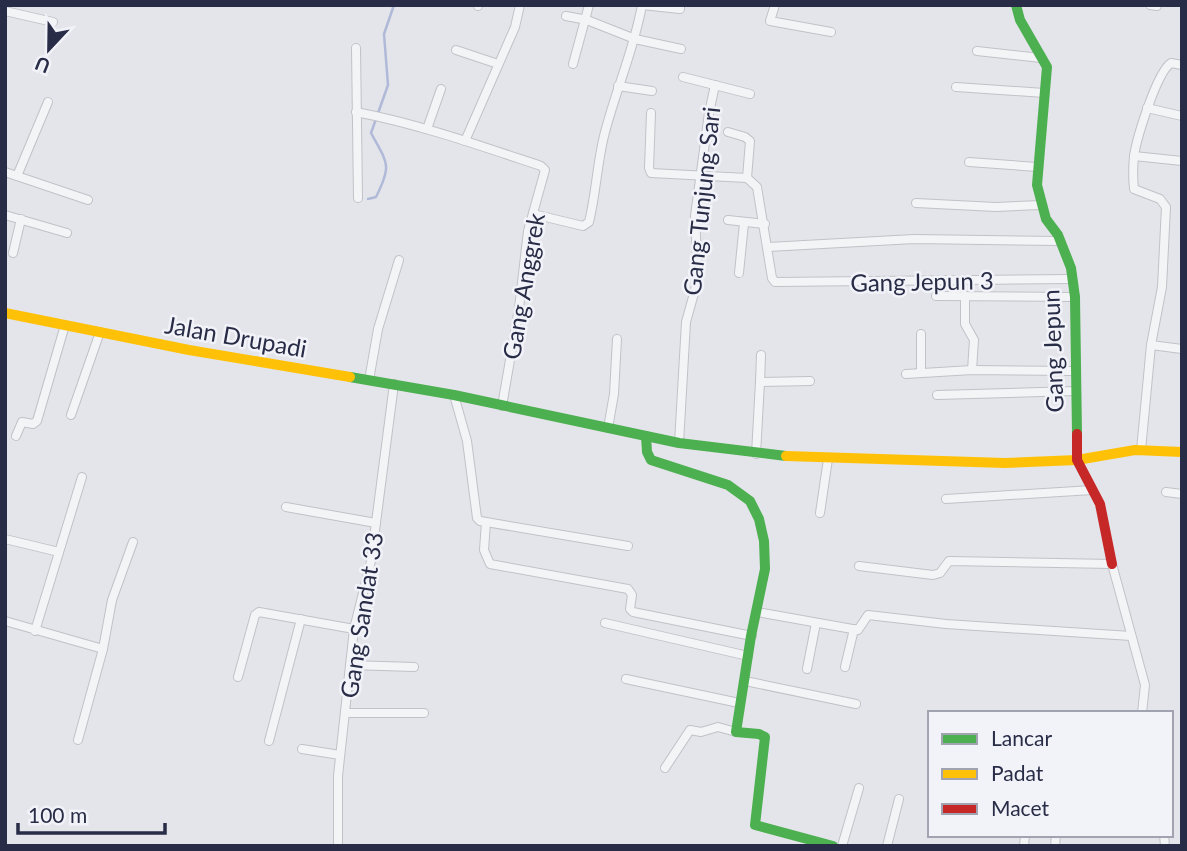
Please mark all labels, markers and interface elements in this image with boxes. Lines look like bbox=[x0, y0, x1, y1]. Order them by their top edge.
north arrow bbox=[14, 14, 84, 84]
text: U bbox=[32, 52, 53, 79]
street label: Gang Tunjung Sari bbox=[677, 105, 725, 297]
street label: Gang Anggrek bbox=[496, 210, 550, 362]
street label: Gang Jepun 3 bbox=[850, 265, 994, 297]
street label: Gang Jepun bbox=[1035, 289, 1069, 413]
street label: Jalan Drupadi bbox=[163, 309, 309, 363]
street label: Gang Sandat 33 bbox=[334, 530, 388, 700]
legend bbox=[928, 711, 1173, 837]
text: Lancar bbox=[991, 725, 1052, 750]
text: Padat bbox=[991, 760, 1044, 785]
scale bar bbox=[18, 792, 164, 836]
text: Macet bbox=[991, 795, 1049, 820]
text: 100 m bbox=[28, 802, 87, 827]

